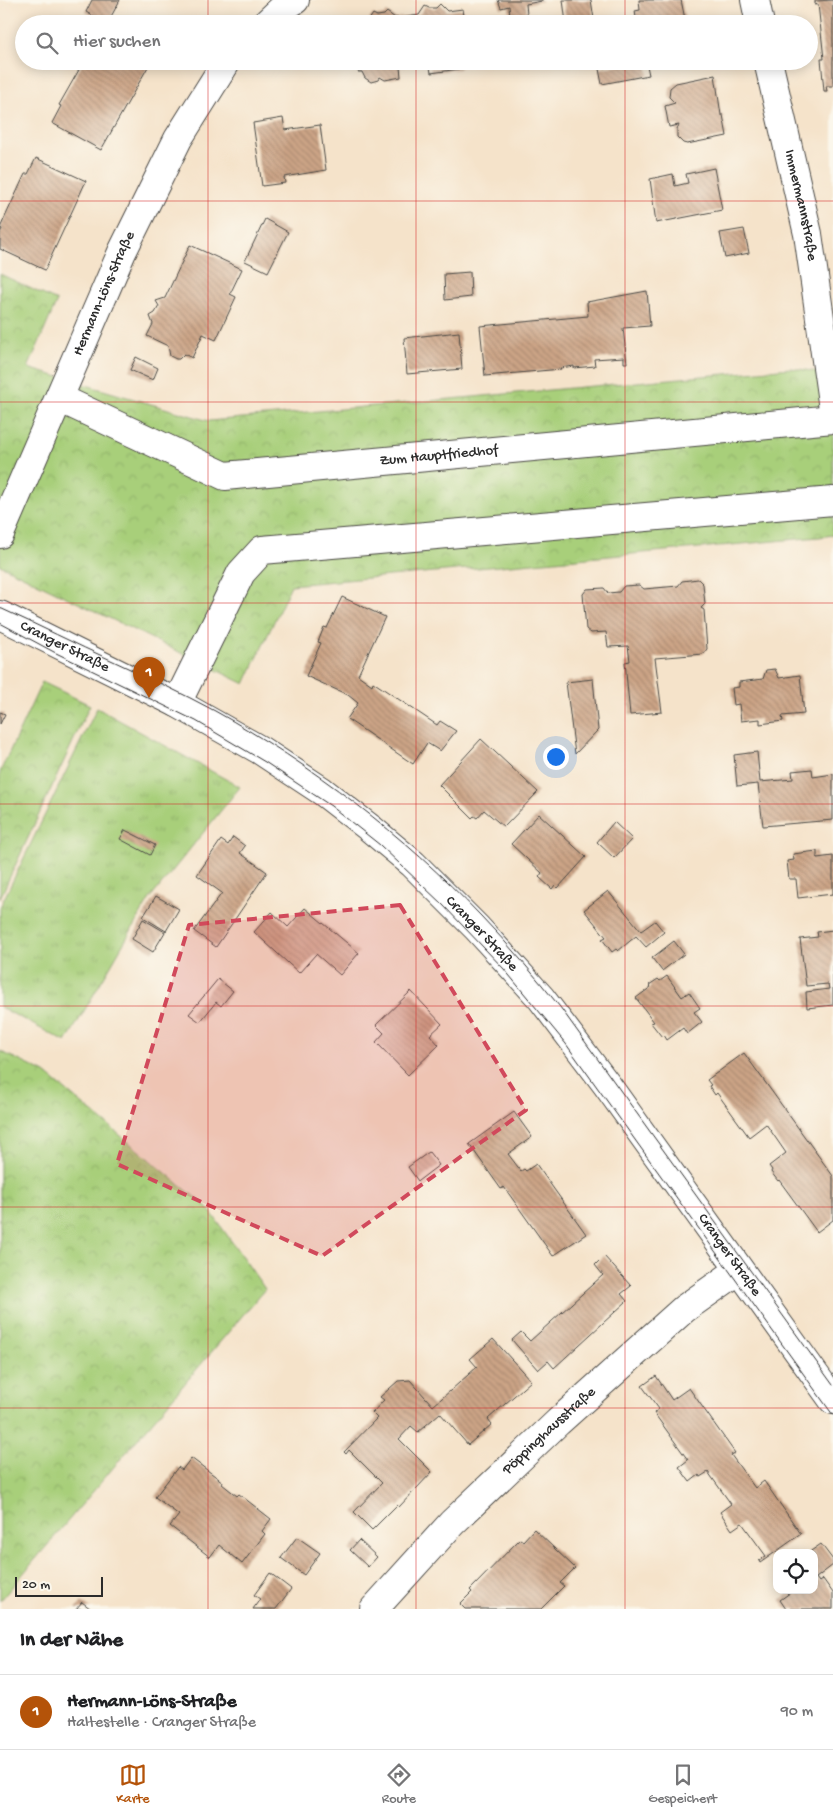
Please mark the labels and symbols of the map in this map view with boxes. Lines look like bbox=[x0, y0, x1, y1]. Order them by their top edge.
street label: Immermannstraße bbox=[780, 148, 821, 262]
street label: Hermann-Löns-Straße bbox=[69, 228, 140, 359]
street label: Zum Hauptfriedhof bbox=[379, 441, 500, 470]
street label: Cranger Straße bbox=[17, 617, 112, 677]
pin: 1 bbox=[133, 657, 165, 698]
your location bbox=[543, 744, 569, 770]
street label: Cranger Straße bbox=[441, 892, 522, 976]
street label: Cranger Straße bbox=[693, 1210, 765, 1300]
street label: Pöppinghausstraße bbox=[498, 1383, 600, 1480]
scale bar bbox=[15, 1574, 102, 1597]

